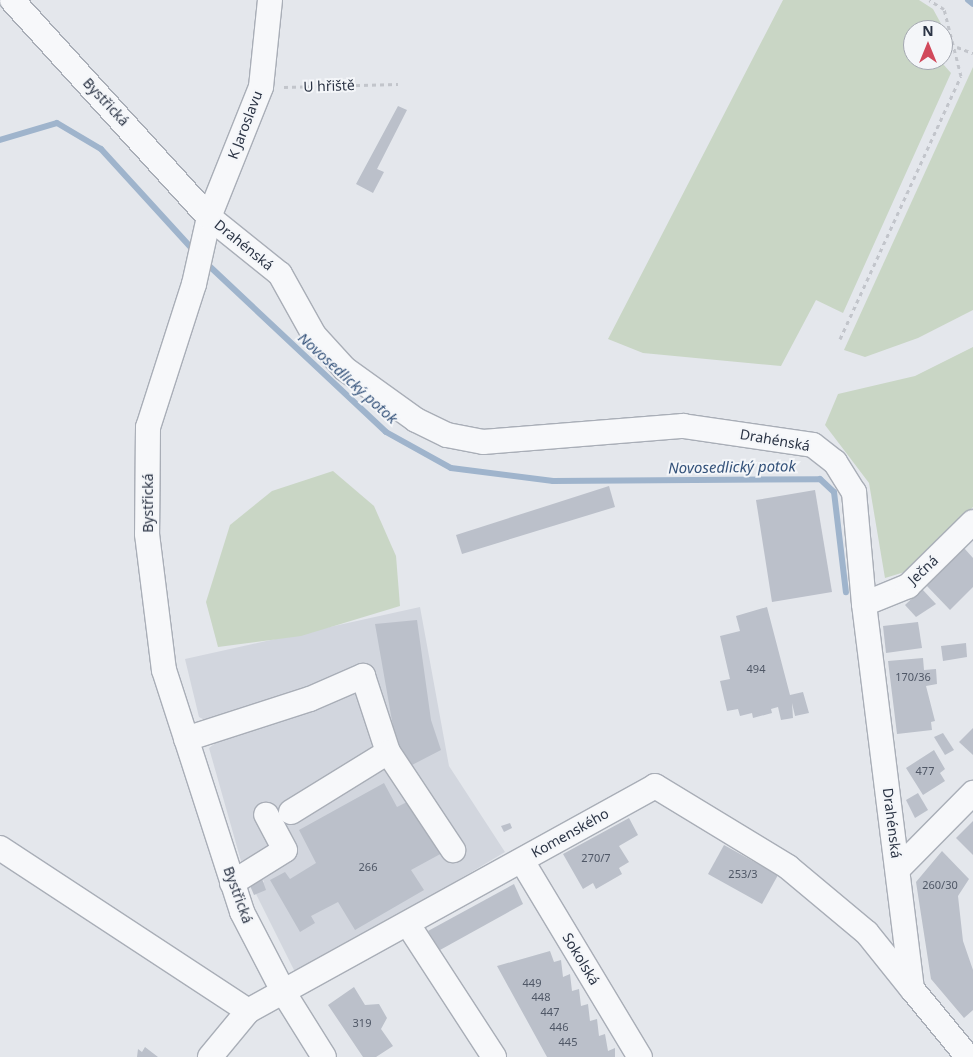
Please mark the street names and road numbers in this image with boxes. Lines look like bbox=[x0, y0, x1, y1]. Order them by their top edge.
street label: Bystřická bbox=[80, 75, 132, 129]
street label: U hřiště bbox=[303, 77, 355, 95]
street label: K Jaroslavu bbox=[224, 88, 266, 162]
street label: Drahénská bbox=[211, 216, 277, 274]
street label: Drahénská bbox=[739, 426, 811, 454]
street label: Bystřická bbox=[140, 473, 156, 533]
street label: Ječná bbox=[904, 552, 942, 588]
street label: Drahénská bbox=[879, 787, 905, 859]
street label: Komenského bbox=[528, 805, 612, 861]
street label: Bystřická bbox=[220, 864, 256, 926]
street label: Sokolská bbox=[559, 930, 603, 988]

